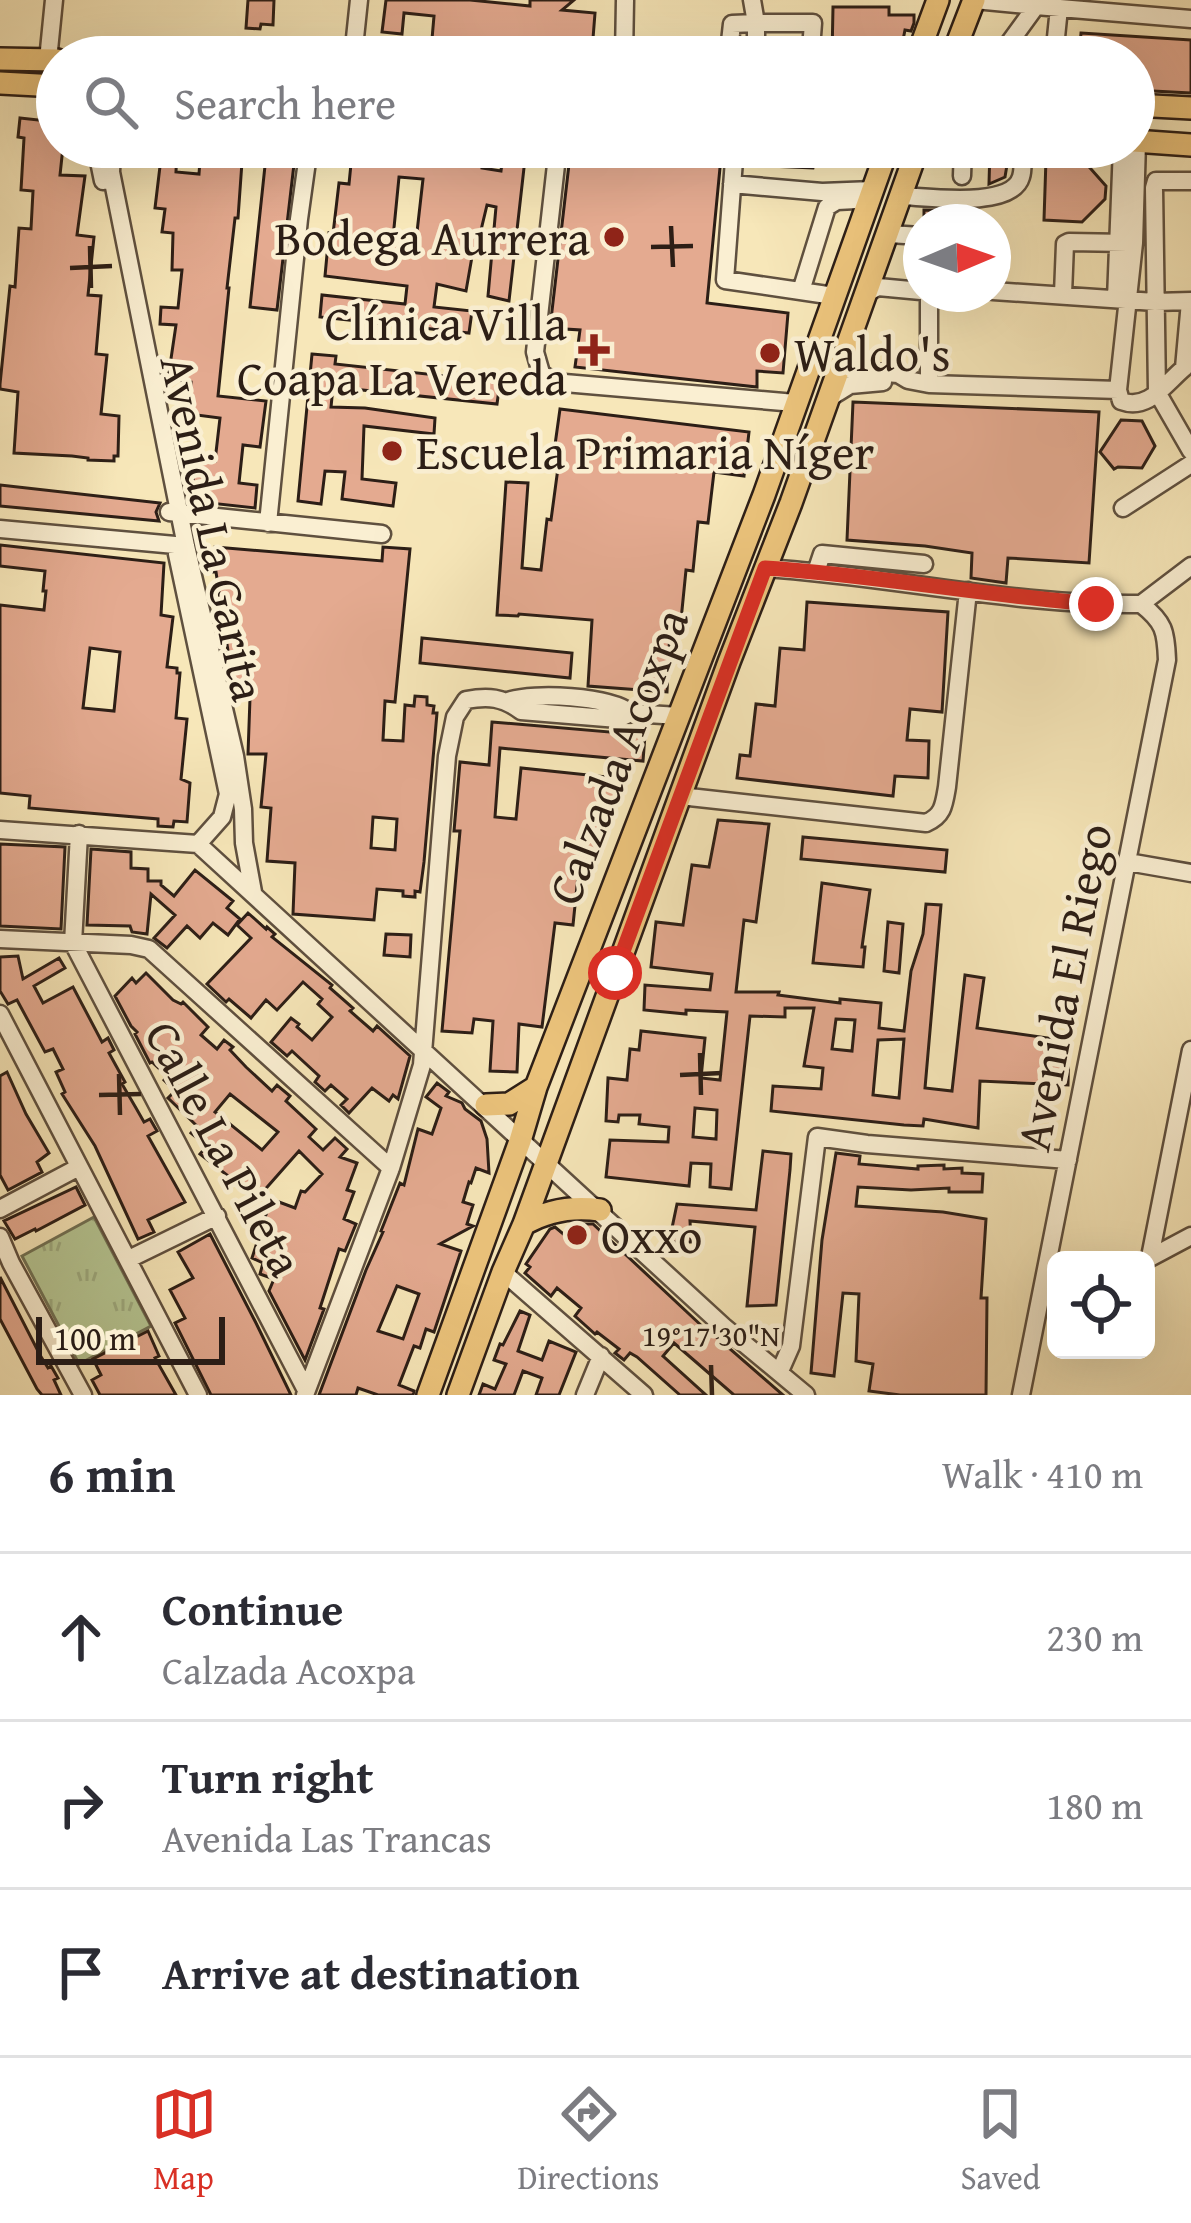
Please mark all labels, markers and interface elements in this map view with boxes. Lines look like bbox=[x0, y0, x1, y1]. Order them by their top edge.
search box bbox=[36, 36, 1155, 168]
icon: search bbox=[78, 69, 144, 135]
text: Search here bbox=[174, 70, 396, 135]
place label: Bodega Aurrera bbox=[275, 202, 590, 273]
north arrow bbox=[903, 204, 1011, 312]
marker: Bodega Aurrera bbox=[601, 224, 627, 250]
place label: Clínica Villa Coapa La Vereda bbox=[237, 287, 567, 413]
place label: Waldo's bbox=[794, 318, 951, 389]
marker: Clínica Villa Coapa La Vereda bbox=[578, 334, 610, 366]
marker: Waldo's bbox=[757, 340, 783, 366]
street label: Avenida La Garita bbox=[143, 349, 285, 708]
place label: Escuela Primaria Níger bbox=[416, 416, 875, 487]
marker: Escuela Primaria Níger bbox=[379, 438, 405, 464]
route end bbox=[1069, 577, 1123, 631]
street label: Calzada Acoxpa bbox=[528, 597, 706, 914]
street label: Avenida El Riego bbox=[997, 817, 1129, 1157]
route start bbox=[588, 946, 642, 1000]
street label: Calle La Pileta bbox=[128, 1008, 322, 1289]
place label: Oxxo bbox=[601, 1200, 703, 1271]
marker: Oxxo bbox=[564, 1222, 590, 1248]
map controls bbox=[1047, 1251, 1155, 1359]
button: locate bbox=[1047, 1251, 1155, 1359]
scale bar bbox=[36, 1311, 225, 1364]
text: 19°17'30"N bbox=[642, 1313, 780, 1357]
text: 100 m bbox=[54, 1314, 136, 1362]
text: 6 min bbox=[48, 1436, 175, 1511]
text: Walk · 410 m bbox=[942, 1445, 1143, 1502]
text: Continue bbox=[162, 1576, 343, 1641]
icon: ahead bbox=[48, 1604, 114, 1670]
text: 230 m bbox=[1046, 1608, 1143, 1665]
text: Calzada Acoxpa bbox=[162, 1641, 415, 1698]
text: Turn right bbox=[162, 1744, 374, 1809]
icon: right bbox=[48, 1772, 114, 1838]
text: 180 m bbox=[1046, 1776, 1143, 1833]
text: Avenida Las Trancas bbox=[162, 1809, 492, 1866]
icon: arrive bbox=[48, 1940, 114, 2006]
text: Arrive at destination bbox=[162, 1940, 580, 2005]
tab: Map bbox=[151, 2081, 217, 2201]
tab: Directions bbox=[518, 2081, 659, 2201]
tab: Saved bbox=[961, 2081, 1040, 2201]

